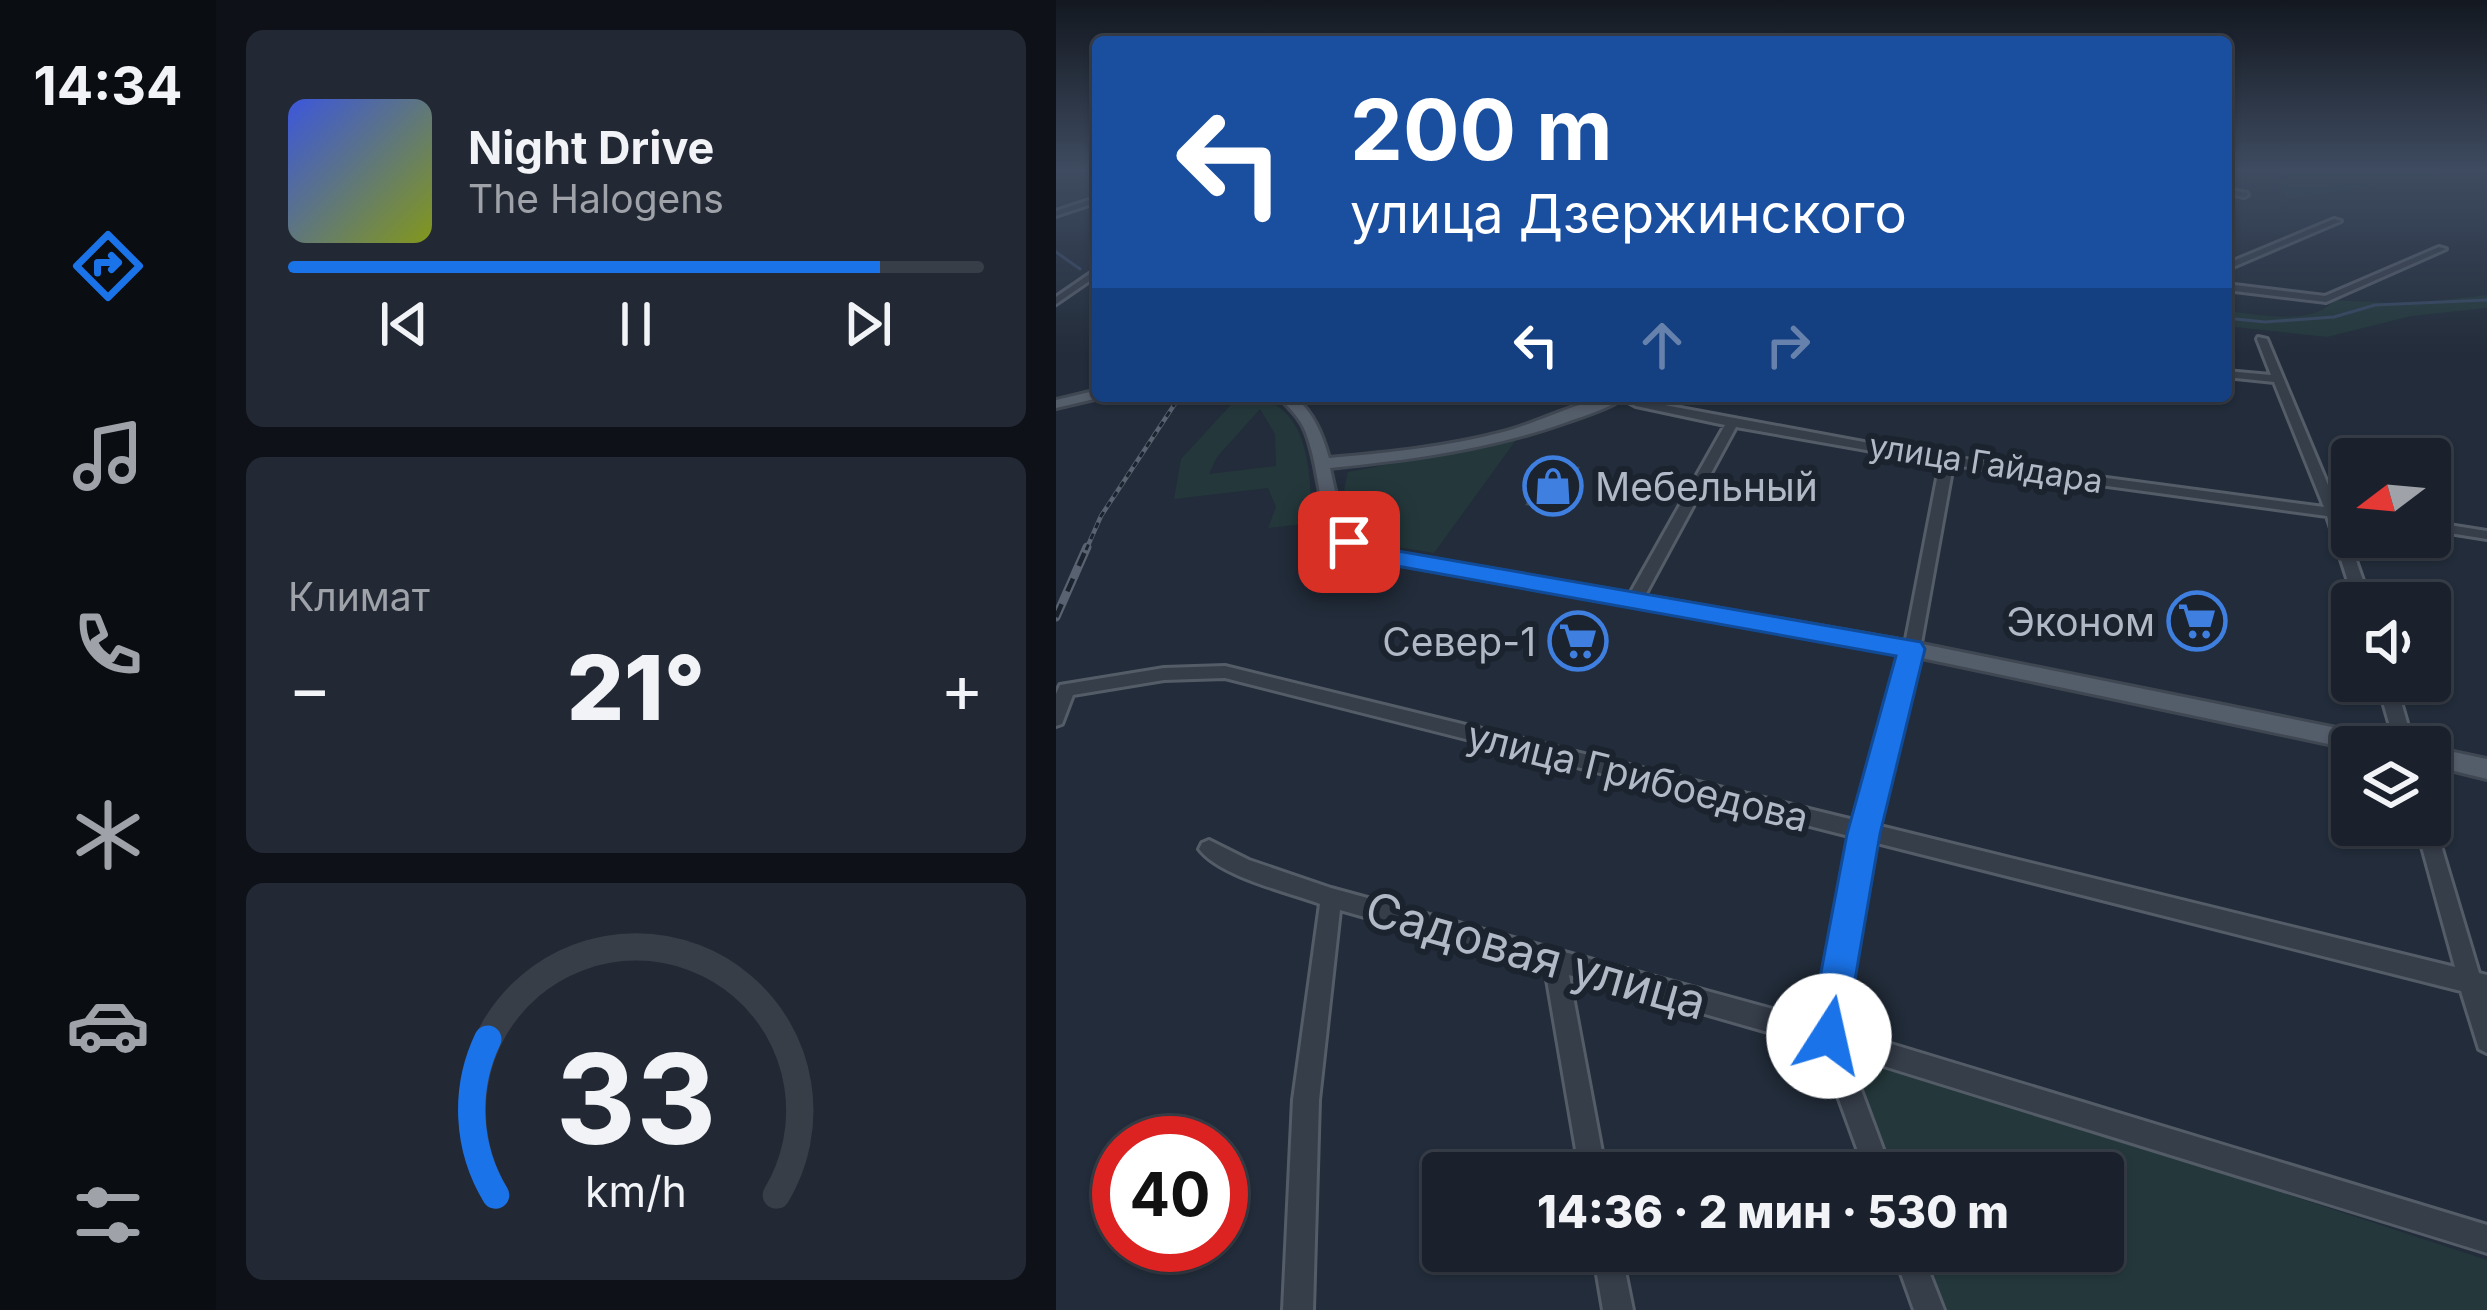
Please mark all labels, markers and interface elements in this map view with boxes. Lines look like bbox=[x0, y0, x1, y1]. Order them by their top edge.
text: 14:34 bbox=[33, 53, 183, 118]
text: 200 m bbox=[1350, 79, 1613, 180]
icon: left bbox=[1152, 84, 1308, 240]
text: Night Drive bbox=[468, 120, 714, 175]
text: The Halogens bbox=[468, 175, 724, 222]
text: улица Дзержинского bbox=[1350, 181, 1907, 246]
icon: directions bbox=[66, 224, 150, 308]
icon: previous bbox=[371, 291, 437, 357]
icon: pause bbox=[603, 291, 669, 357]
icon: next bbox=[835, 291, 901, 357]
icon: left bbox=[1503, 312, 1569, 378]
icon: ahead bbox=[1629, 312, 1695, 378]
icon: right bbox=[1755, 312, 1821, 378]
icon: music bbox=[66, 414, 150, 498]
street label: улица Гайдара bbox=[1866, 425, 2106, 501]
north arrow bbox=[2331, 438, 2451, 558]
map controls bbox=[2331, 438, 2451, 846]
shop icon: Мебельный bbox=[1522, 455, 1584, 517]
place label: Мебельный bbox=[1595, 463, 1818, 510]
pin bbox=[1298, 491, 1400, 593]
icon: arrive bbox=[1316, 509, 1382, 575]
text: Климат bbox=[288, 573, 430, 620]
button: sound bbox=[2331, 582, 2451, 702]
supermarket icon: Эконом bbox=[2166, 590, 2228, 652]
place label: Эконом bbox=[2006, 598, 2155, 645]
icon: phone bbox=[66, 603, 150, 687]
supermarket icon: Север-1 bbox=[1547, 610, 1609, 672]
place label: Север-1 bbox=[1382, 618, 1536, 665]
text: 21° bbox=[567, 633, 705, 742]
text: − bbox=[288, 648, 332, 728]
text: + bbox=[940, 648, 984, 728]
street label: улица Грибоедова bbox=[1462, 711, 1814, 841]
button: layers bbox=[2331, 726, 2451, 846]
icon: climate bbox=[66, 793, 150, 877]
street label: Садовая улица bbox=[1359, 878, 1713, 1032]
position arrow bbox=[1766, 973, 1892, 1099]
icon: car bbox=[66, 983, 150, 1067]
text: 33 bbox=[555, 1023, 717, 1174]
speed limit sign: 40 bbox=[1092, 1116, 1248, 1272]
text: km/h bbox=[585, 1164, 687, 1216]
icon: filters bbox=[66, 1173, 150, 1257]
text: 14:36 · 2 мин · 530 m bbox=[1537, 1184, 2009, 1239]

